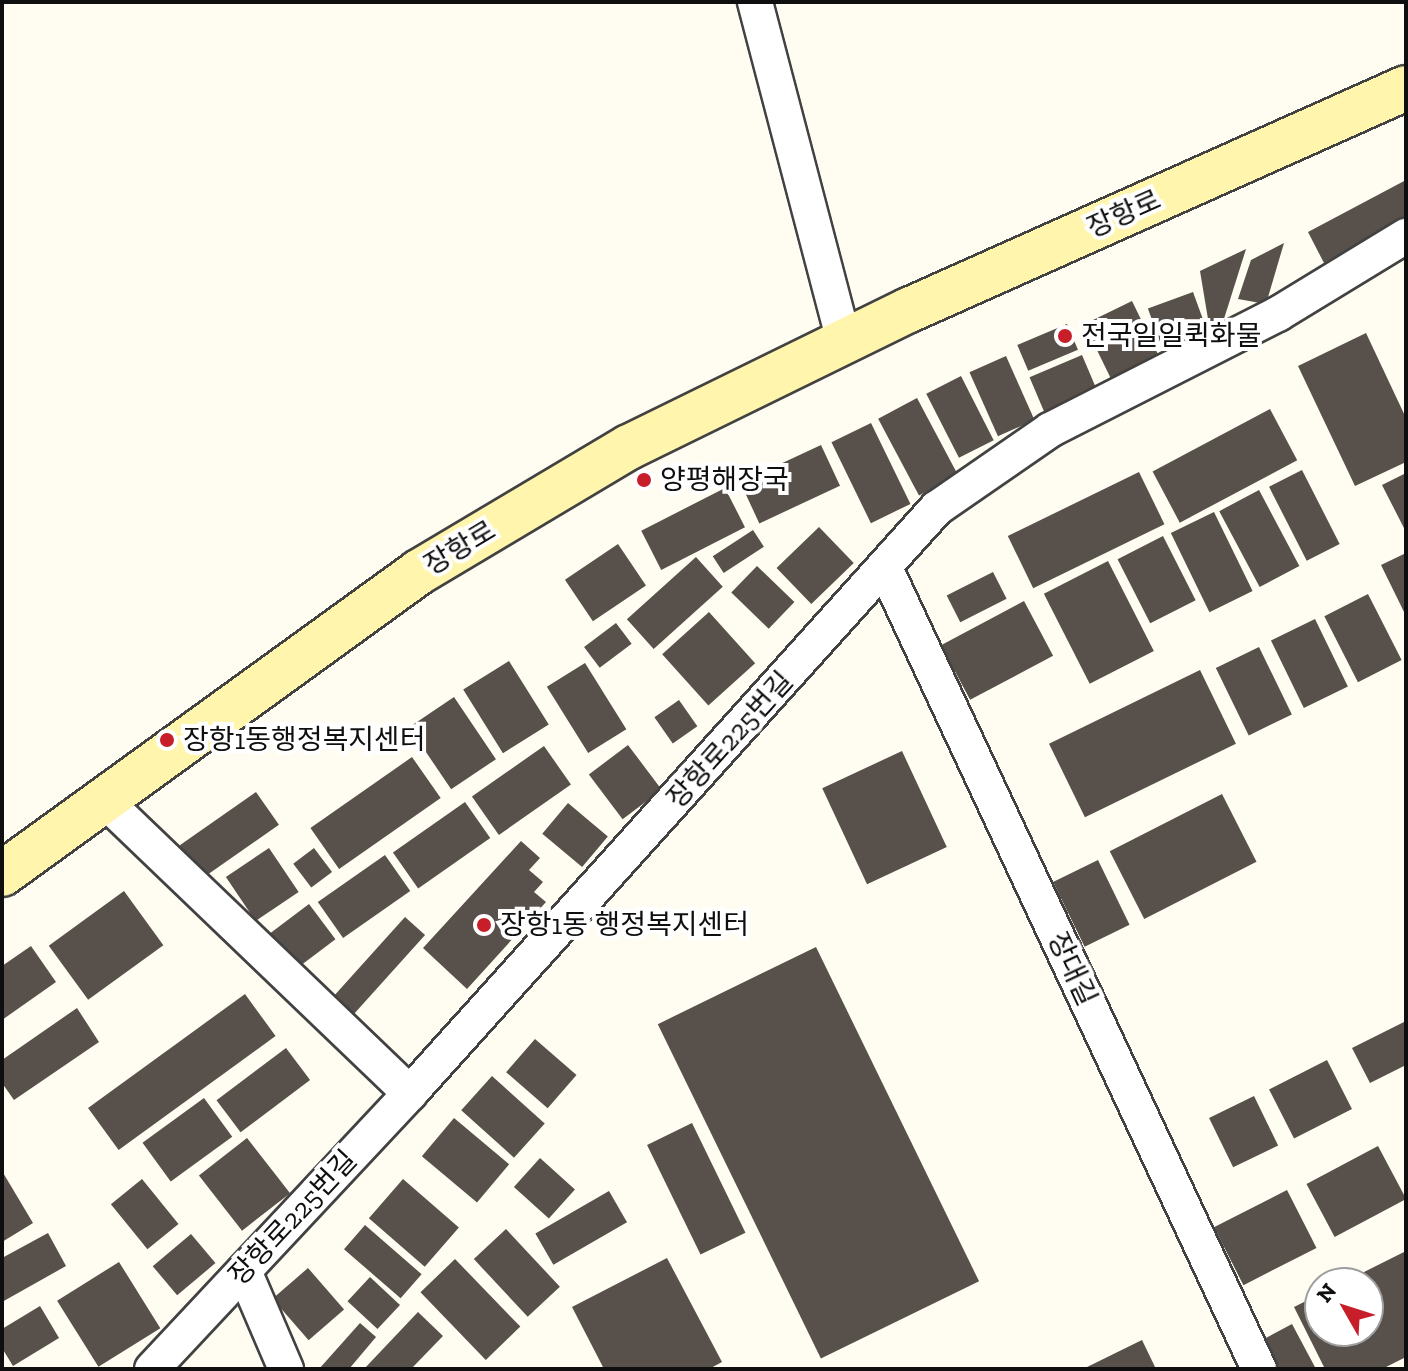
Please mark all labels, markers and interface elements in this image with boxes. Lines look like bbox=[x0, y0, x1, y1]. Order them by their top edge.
street label: 장항로 bbox=[1082, 183, 1166, 245]
place label: 전국일일퀵화물 bbox=[1081, 319, 1261, 353]
marker: 전국일일퀵화물 bbox=[1056, 327, 1074, 345]
place label: 양평해장국 bbox=[660, 463, 789, 497]
marker: 양평해장국 bbox=[635, 471, 653, 489]
street label: 장항로 bbox=[418, 514, 502, 582]
street label: 장항로225번길 bbox=[660, 665, 800, 815]
place label: 장항1동행정복지센터 bbox=[183, 723, 426, 757]
marker: 장항1동행정복지센터 bbox=[158, 731, 176, 749]
place label: 장항1동 행정복지센터 bbox=[500, 908, 749, 942]
marker: 장항1동 행정복지센터 bbox=[475, 916, 493, 934]
street label: 장대길 bbox=[1040, 927, 1104, 1011]
street label: 장항로225번길 bbox=[222, 1144, 364, 1292]
north arrow bbox=[1304, 1267, 1384, 1347]
text: N bbox=[1311, 1278, 1342, 1308]

